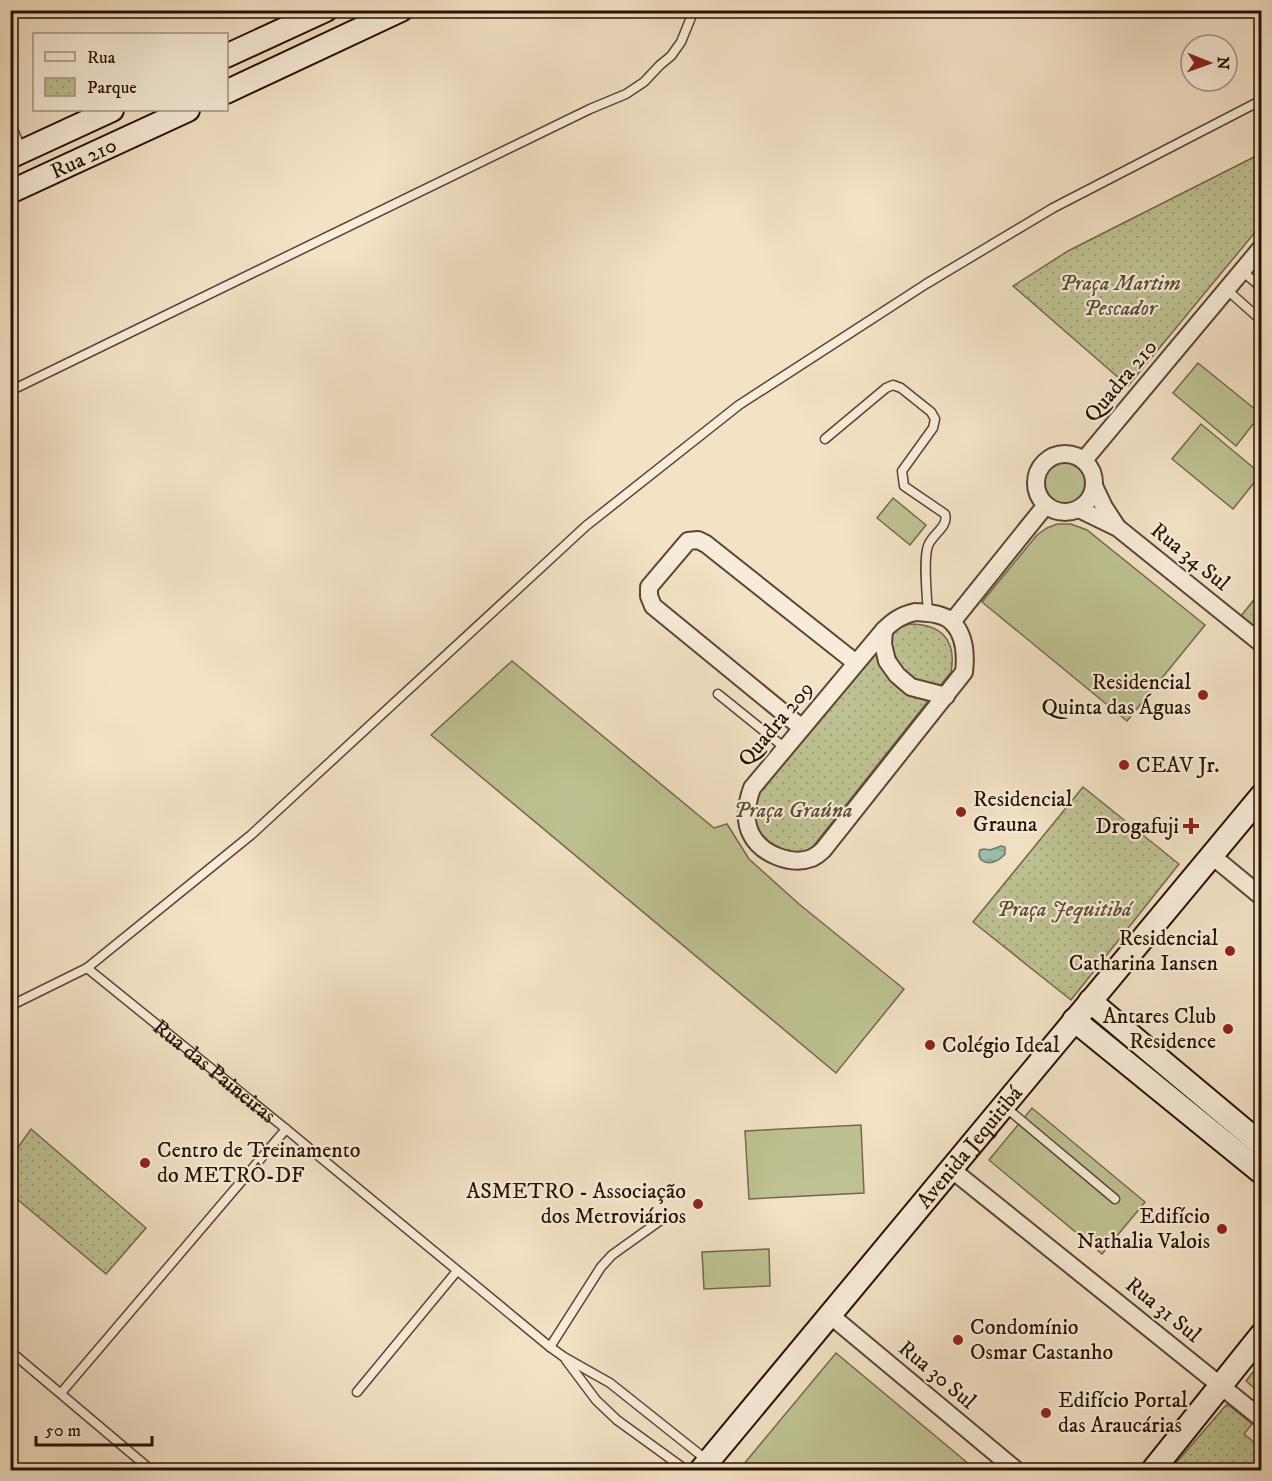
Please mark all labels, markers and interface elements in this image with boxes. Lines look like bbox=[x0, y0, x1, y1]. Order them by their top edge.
legend bbox=[33, 33, 228, 111]
north arrow bbox=[1179, 33, 1239, 93]
text: Rua bbox=[87, 47, 116, 69]
text: N bbox=[1213, 57, 1233, 70]
text: Parque bbox=[87, 77, 137, 99]
street label: Rua 210 bbox=[46, 131, 121, 185]
park label: Praça Martim Pescador bbox=[1059, 270, 1181, 322]
street label: Quadra 210 bbox=[1078, 334, 1164, 428]
street label: Rua 34 Sul bbox=[1145, 517, 1235, 597]
place label: Residencial Quinta das Águas bbox=[1041, 669, 1191, 721]
street label: Quadra 209 bbox=[733, 676, 819, 772]
marker: Residencial Quinta das Águas bbox=[1196, 688, 1210, 702]
place label: CEAV Jr. bbox=[1136, 752, 1220, 779]
marker: CEAV Jr. bbox=[1117, 758, 1131, 772]
place label: Residencial Grauna bbox=[973, 786, 1073, 838]
park label: Praça Graúna bbox=[734, 797, 853, 824]
marker: Residencial Grauna bbox=[954, 805, 968, 819]
place label: Drogafuji bbox=[1095, 813, 1179, 840]
marker: Drogafuji bbox=[1184, 819, 1198, 833]
park label: Praça Jequitibá bbox=[996, 896, 1134, 924]
place label: Residencial Catharina Iansen bbox=[1069, 925, 1218, 977]
marker: Residencial Catharina Iansen bbox=[1223, 944, 1237, 958]
place label: Antares Club Residence bbox=[1103, 1003, 1216, 1055]
street label: Rua das Paineiras bbox=[147, 1013, 282, 1129]
marker: Antares Club Residence bbox=[1221, 1022, 1235, 1036]
place label: Colégio Ideal bbox=[942, 1032, 1060, 1059]
marker: Colégio Ideal bbox=[923, 1038, 937, 1052]
street label: Avenida Jequitibá bbox=[911, 1080, 1029, 1214]
place label: Centro de Treinamento do METRÔ-DF bbox=[157, 1137, 360, 1189]
marker: Centro de Treinamento do METRÔ-DF bbox=[138, 1156, 152, 1170]
place label: ASMETRO - Associação dos Metroviários bbox=[466, 1178, 686, 1230]
marker: ASMETRO - Associação dos Metroviários bbox=[691, 1197, 705, 1211]
place label: Edifício Nathalia Valois bbox=[1077, 1203, 1210, 1255]
marker: Edifício Nathalia Valois bbox=[1215, 1222, 1229, 1236]
street label: Rua 31 Sul bbox=[1120, 1271, 1206, 1349]
place label: Condomínio Osmar Castanho bbox=[970, 1314, 1113, 1366]
marker: Condomínio Osmar Castanho bbox=[951, 1333, 965, 1347]
street label: Rua 30 Sul bbox=[893, 1335, 982, 1415]
place label: Edifício Portal das Araucárias bbox=[1058, 1387, 1188, 1439]
marker: Edifício Portal das Araucárias bbox=[1039, 1406, 1053, 1420]
scale bar bbox=[36, 1409, 152, 1447]
text: 50 m bbox=[45, 1420, 81, 1442]

